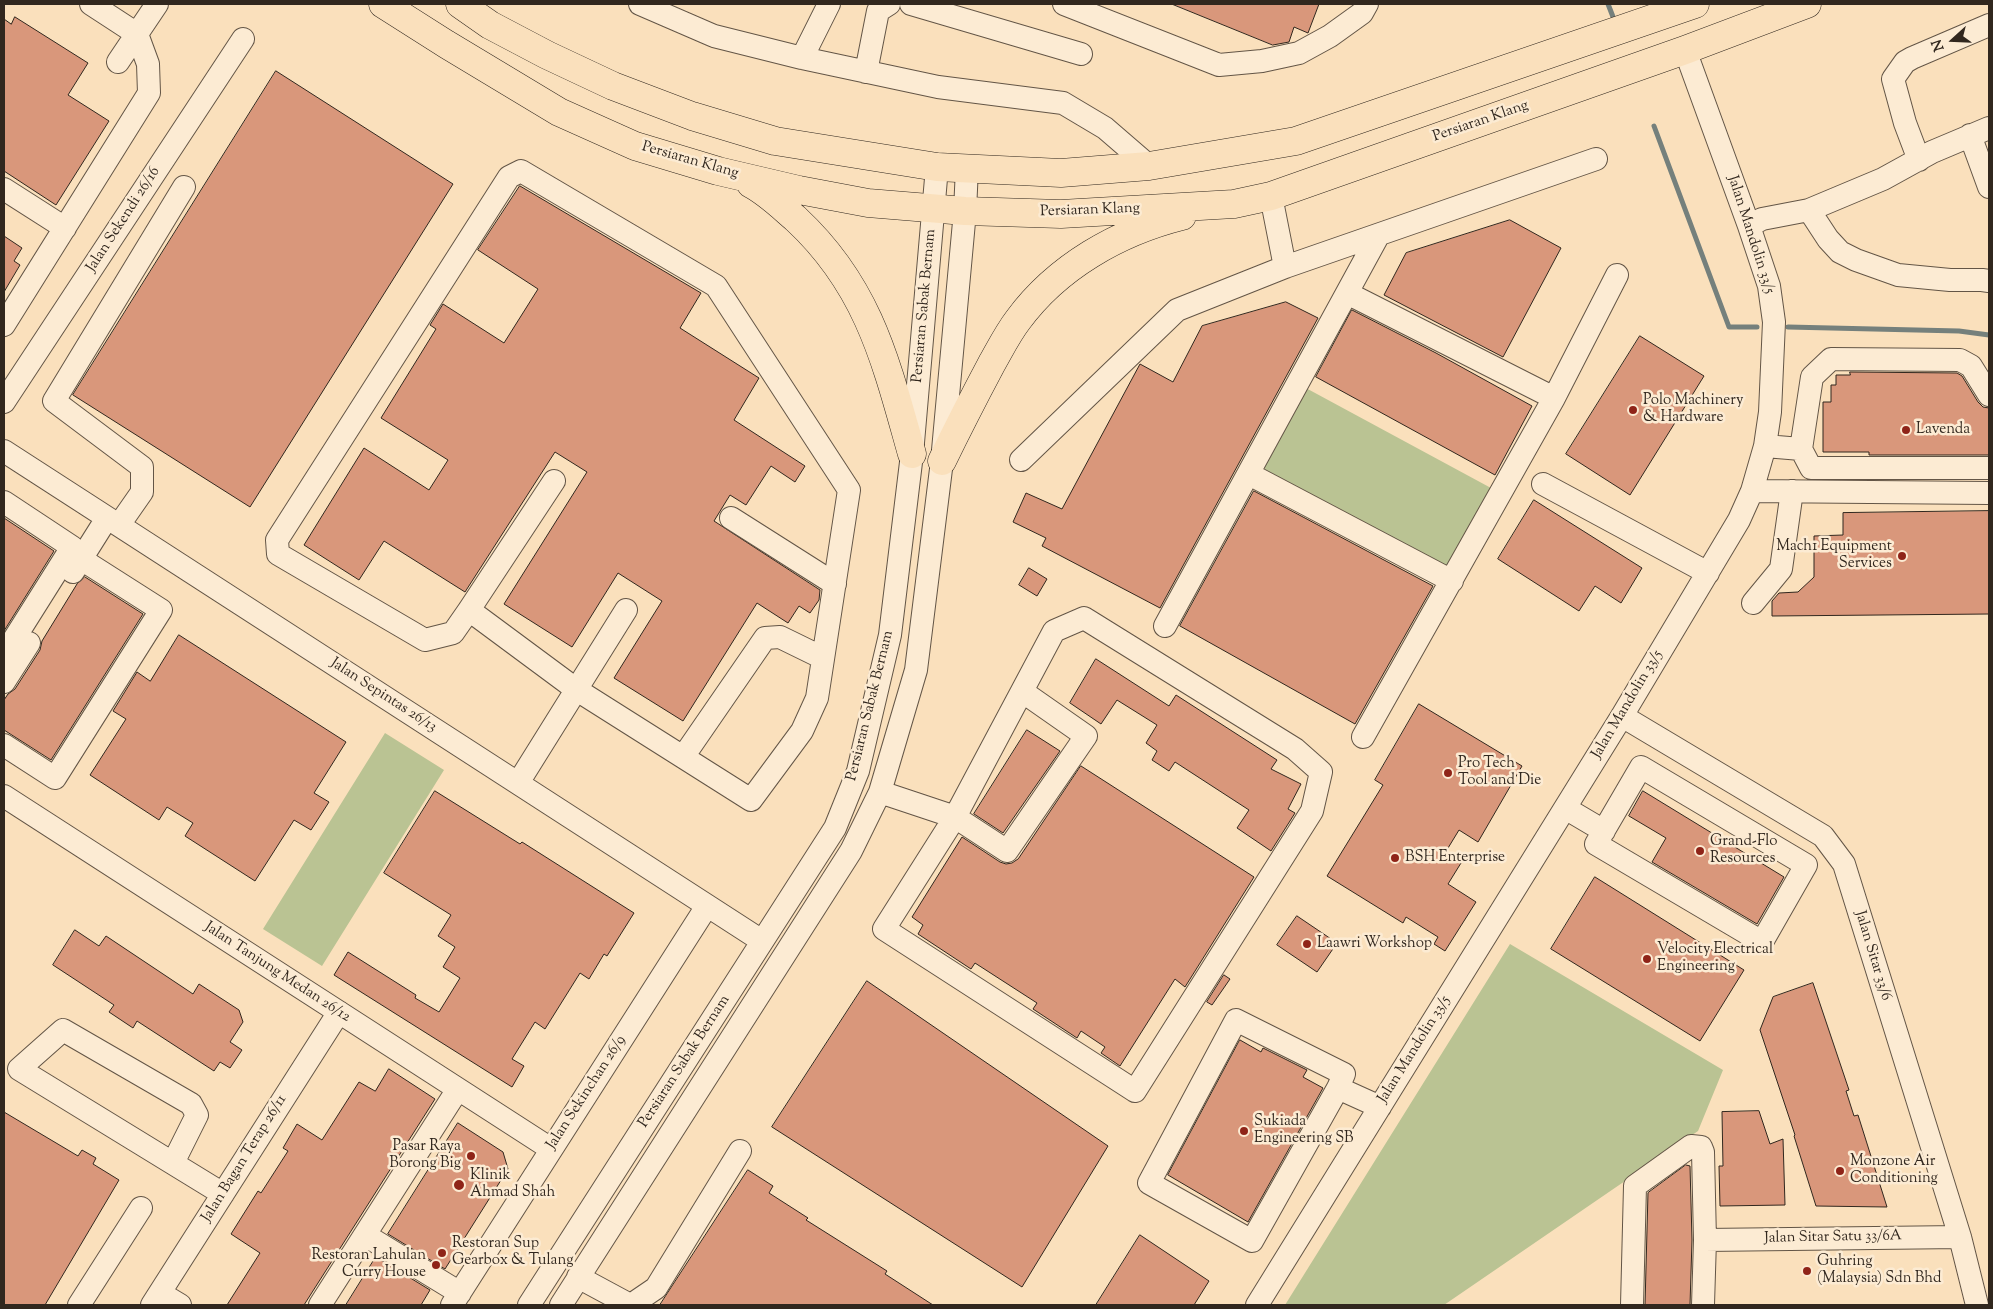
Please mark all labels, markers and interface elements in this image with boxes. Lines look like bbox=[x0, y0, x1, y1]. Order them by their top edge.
north arrow bbox=[1928, 15, 1978, 65]
text: N bbox=[1928, 36, 1950, 54]
street label: Persiaran Klang bbox=[1431, 97, 1531, 147]
street label: Persiaran Klang bbox=[640, 139, 740, 183]
street label: Jalan Sekendi 26/16 bbox=[83, 164, 165, 276]
street label: Jalan Mandolin 33/5 bbox=[1722, 174, 1778, 296]
street label: Persiaran Klang bbox=[1040, 200, 1140, 222]
street label: Persiaran Sabak Bernam bbox=[909, 228, 941, 384]
place label: Polo Machinery & Hardware bbox=[1643, 392, 1743, 427]
marker: Polo Machinery & Hardware bbox=[1627, 404, 1639, 416]
place label: Lavenda bbox=[1916, 421, 1970, 439]
marker: Lavenda bbox=[1900, 424, 1912, 436]
place label: Mach1 Equipment Services bbox=[1776, 538, 1892, 573]
marker: Mach1 Equipment Services bbox=[1896, 550, 1908, 562]
street label: Persiaran Sabak Bernam bbox=[844, 629, 898, 783]
street label: Jalan Mandolin 33/5 bbox=[1589, 648, 1667, 762]
street label: Jalan Sepintas 26/13 bbox=[326, 655, 440, 737]
place label: Pro Tech Tool and Die bbox=[1458, 755, 1541, 790]
marker: Pro Tech Tool and Die bbox=[1442, 767, 1454, 779]
place label: Grand-Flo Resources bbox=[1710, 833, 1777, 868]
marker: Grand-Flo Resources bbox=[1694, 845, 1706, 857]
place label: BSH Enterprise bbox=[1405, 849, 1505, 867]
marker: BSH Enterprise bbox=[1389, 852, 1401, 864]
street label: Jalan Sitar 33/6 bbox=[1850, 909, 1894, 1003]
street label: Jalan Tanjung Medan 26/12 bbox=[201, 919, 353, 1027]
place label: Laawri Workshop bbox=[1317, 935, 1432, 953]
marker: Laawri Workshop bbox=[1301, 938, 1313, 950]
place label: Velocity Electrical Engineering bbox=[1657, 941, 1773, 976]
marker: Velocity Electrical Engineering bbox=[1641, 953, 1653, 965]
street label: Persiaran Sabak Bernam bbox=[635, 992, 735, 1132]
street label: Jalan Mandolin 33/5 bbox=[1375, 993, 1455, 1107]
street label: Jalan Sekinchan 26/9 bbox=[543, 1033, 631, 1153]
street label: Jalan Bagan Terap 26/11 bbox=[199, 1092, 291, 1226]
place label: Sukiada Engineering SB bbox=[1254, 1113, 1354, 1148]
marker: Sukiada Engineering SB bbox=[1238, 1125, 1250, 1137]
place label: Pasar Raya Borong Big bbox=[389, 1138, 461, 1173]
marker: Pasar Raya Borong Big bbox=[465, 1150, 477, 1162]
place label: Monzone Air Conditioning bbox=[1850, 1153, 1938, 1188]
marker: Monzone Air Conditioning bbox=[1834, 1165, 1846, 1177]
place label: Klinik Ahmad Shah bbox=[470, 1167, 555, 1202]
marker: Klinik Ahmad Shah bbox=[452, 1178, 466, 1192]
street label: Jalan Sitar Satu 33/6A bbox=[1764, 1228, 1902, 1248]
place label: Restoran Sup Gearbox & Tulang bbox=[452, 1235, 574, 1270]
place label: Restoran Lahulan Curry House bbox=[312, 1247, 426, 1282]
marker: Restoran Sup Gearbox & Tulang bbox=[436, 1247, 448, 1259]
place label: Guhring (Malaysia) Sdn Bhd bbox=[1817, 1253, 1941, 1288]
marker: Restoran Lahulan Curry House bbox=[430, 1259, 442, 1271]
marker: Guhring (Malaysia) Sdn Bhd bbox=[1801, 1265, 1813, 1277]

